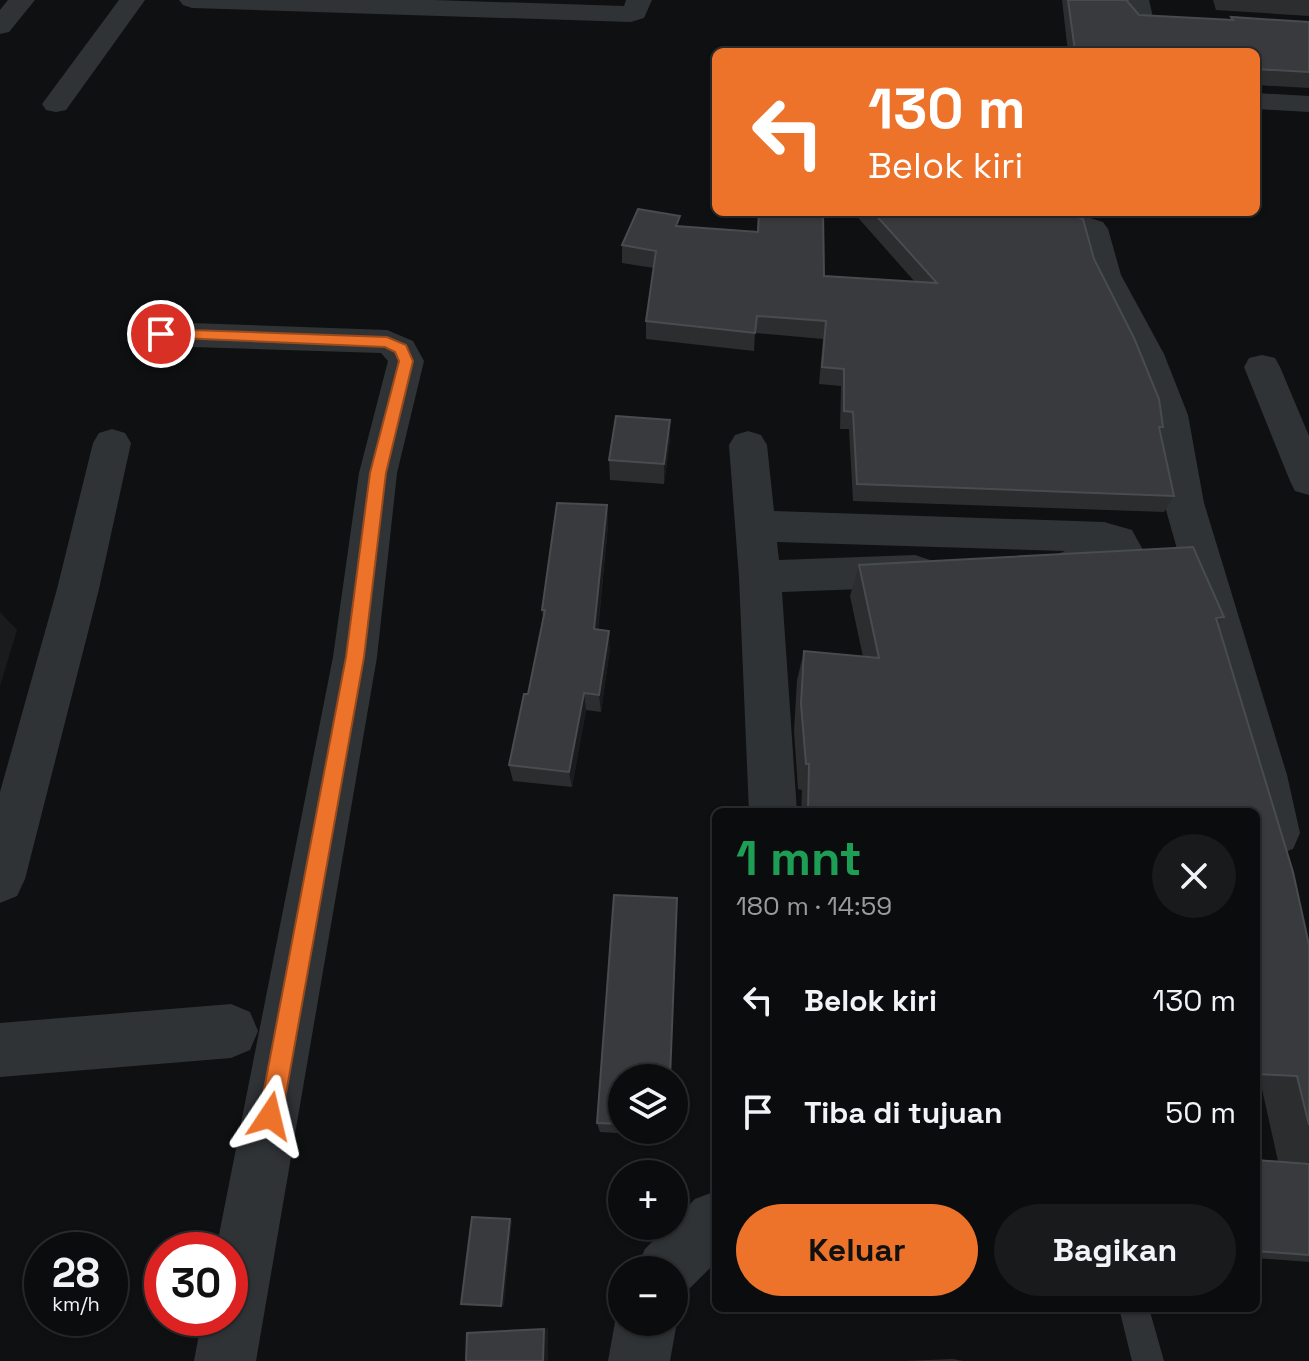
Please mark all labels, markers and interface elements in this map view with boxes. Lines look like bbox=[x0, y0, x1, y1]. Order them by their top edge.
text: 130 m bbox=[868, 73, 1026, 144]
icon: left bbox=[736, 80, 840, 184]
text: Belok kiri bbox=[868, 143, 1023, 189]
pin bbox=[127, 300, 195, 368]
icon: arrive bbox=[139, 312, 183, 356]
text: 1 mnt bbox=[736, 828, 862, 889]
button: close bbox=[1152, 834, 1236, 918]
text: 180 m · 14:59 bbox=[736, 889, 892, 923]
icon: left bbox=[736, 978, 780, 1022]
text: Belok kiri bbox=[804, 981, 937, 1020]
text: 130 m bbox=[1153, 981, 1236, 1020]
map controls bbox=[608, 1064, 688, 1336]
button: layers bbox=[608, 1064, 688, 1144]
position arrow bbox=[228, 1074, 312, 1158]
icon: arrive bbox=[736, 1090, 780, 1134]
text: Tiba di tujuan bbox=[804, 1093, 1003, 1132]
text: 50 m bbox=[1165, 1093, 1236, 1132]
button: + bbox=[608, 1160, 688, 1240]
button: Keluar bbox=[736, 1204, 978, 1296]
button: Bagikan bbox=[994, 1204, 1236, 1296]
speed limit sign: 30 bbox=[144, 1232, 248, 1336]
text: 28 bbox=[52, 1248, 100, 1299]
button: − bbox=[608, 1256, 688, 1336]
text: km/h bbox=[52, 1291, 100, 1317]

